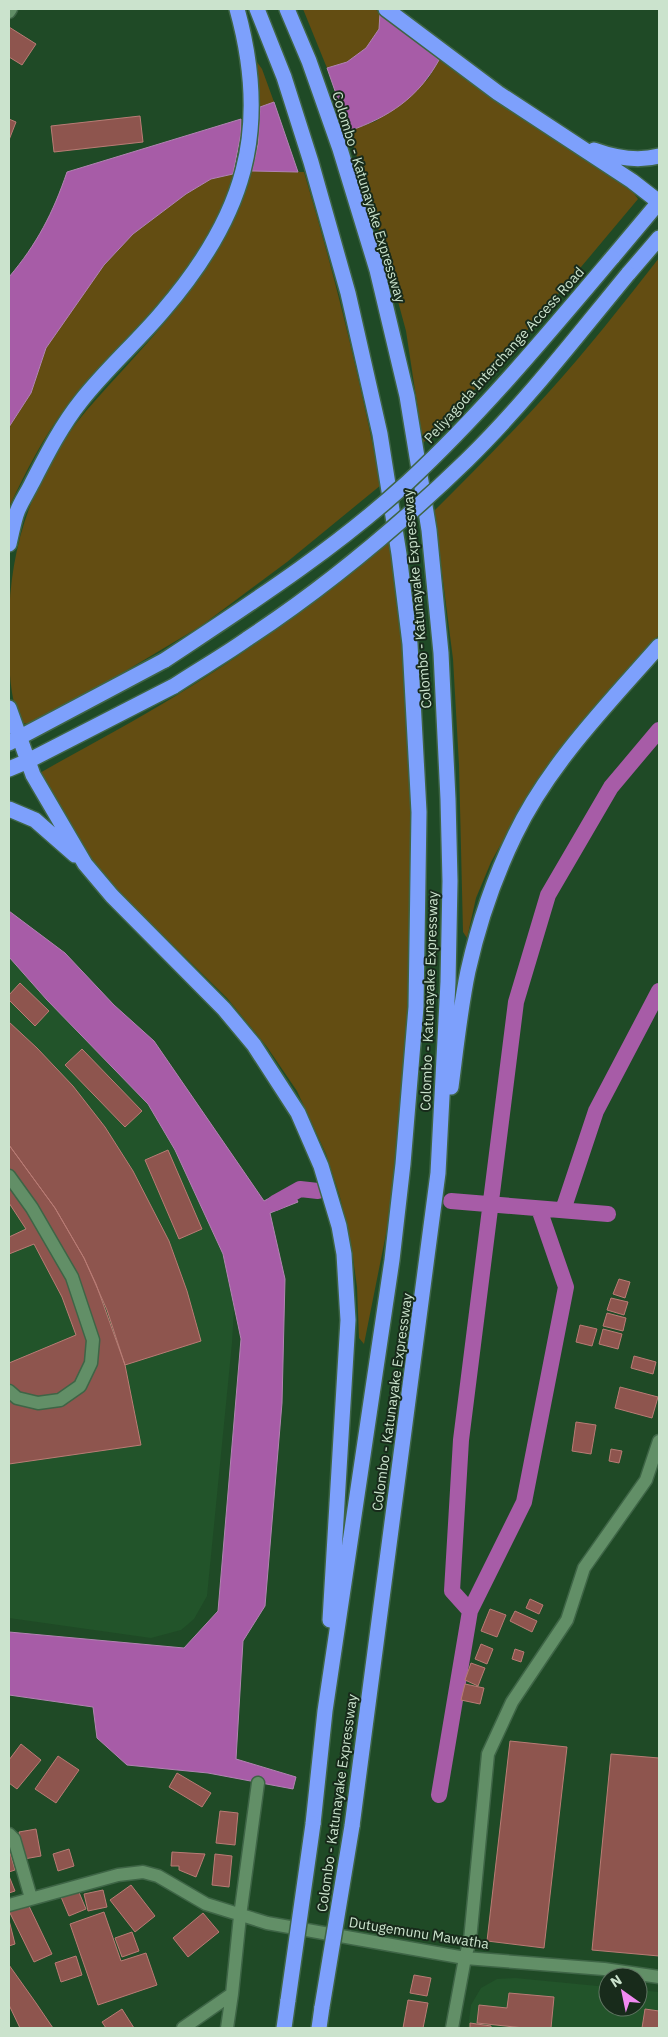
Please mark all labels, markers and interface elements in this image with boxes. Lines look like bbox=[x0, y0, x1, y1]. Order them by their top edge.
street label: Colombo - Katunayake Expressway bbox=[328, 89, 410, 305]
street label: Peliyagoda Interchange Access Road bbox=[420, 263, 588, 447]
street label: Colombo - Katunayake Expressway bbox=[398, 489, 436, 709]
street label: Colombo - Katunayake Expressway bbox=[416, 891, 442, 1111]
street label: Colombo - Katunayake Expressway bbox=[368, 1292, 416, 1512]
street label: Colombo - Katunayake Expressway bbox=[313, 1693, 361, 1913]
street label: Dutugemunu Mawatha bbox=[348, 1913, 491, 1953]
north arrow bbox=[598, 1967, 648, 2017]
text: N bbox=[607, 1971, 625, 1991]

